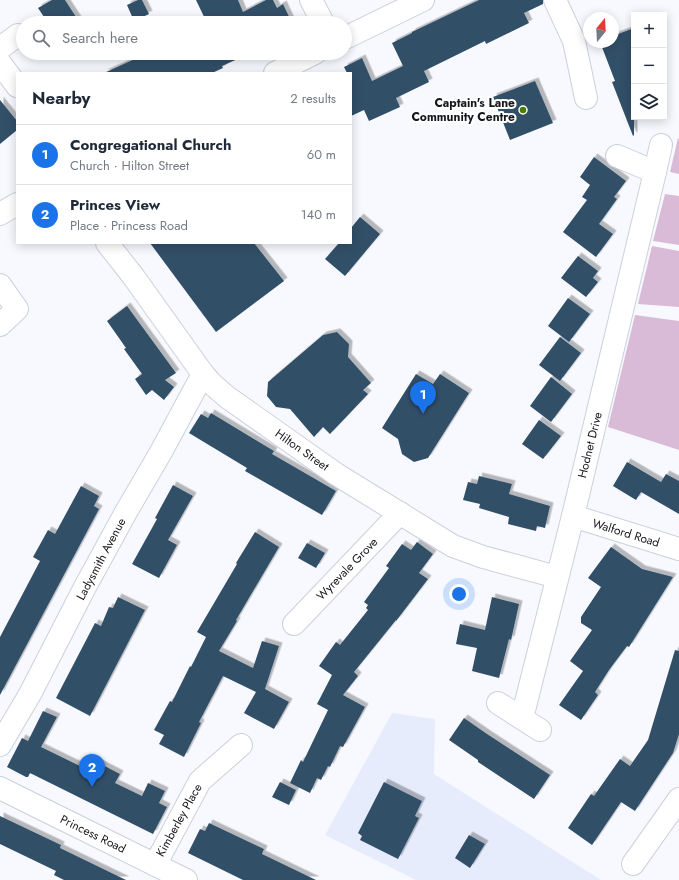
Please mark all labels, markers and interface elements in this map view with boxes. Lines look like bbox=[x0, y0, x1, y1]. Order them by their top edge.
north arrow bbox=[583, 12, 619, 48]
map controls bbox=[631, 12, 667, 120]
button: + bbox=[631, 12, 667, 48]
search box bbox=[16, 16, 352, 60]
icon: search bbox=[30, 27, 52, 49]
text: Search here bbox=[62, 27, 138, 49]
button: − bbox=[631, 48, 667, 84]
button: layers bbox=[631, 84, 667, 120]
text: Nearby bbox=[32, 86, 90, 110]
text: 2 results bbox=[290, 89, 336, 108]
place label: Captain's Lane Community Centre bbox=[411, 94, 515, 126]
marker: Captain's Lane Community Centre bbox=[518, 105, 528, 115]
text: Congregational Church bbox=[70, 134, 232, 156]
text: 1 bbox=[42, 145, 48, 164]
text: 60 m bbox=[307, 145, 336, 164]
text: Church · Hilton Street bbox=[70, 156, 189, 175]
text: Princes View bbox=[70, 194, 160, 216]
text: 2 bbox=[41, 205, 49, 224]
text: 140 m bbox=[301, 205, 336, 224]
text: Place · Princess Road bbox=[70, 216, 188, 235]
pin: 1 bbox=[410, 381, 436, 414]
street label: Hodnet Drive bbox=[573, 410, 607, 480]
street label: Hilton Street bbox=[271, 425, 333, 475]
street label: Walford Road bbox=[590, 514, 662, 552]
street label: Ladysmith Avenue bbox=[72, 515, 130, 603]
street label: Wyrevale Grove bbox=[312, 533, 382, 605]
your location bbox=[449, 584, 469, 604]
pin: 2 bbox=[79, 754, 105, 787]
street label: Kimberley Place bbox=[151, 780, 207, 860]
street label: Princess Road bbox=[57, 810, 129, 858]

